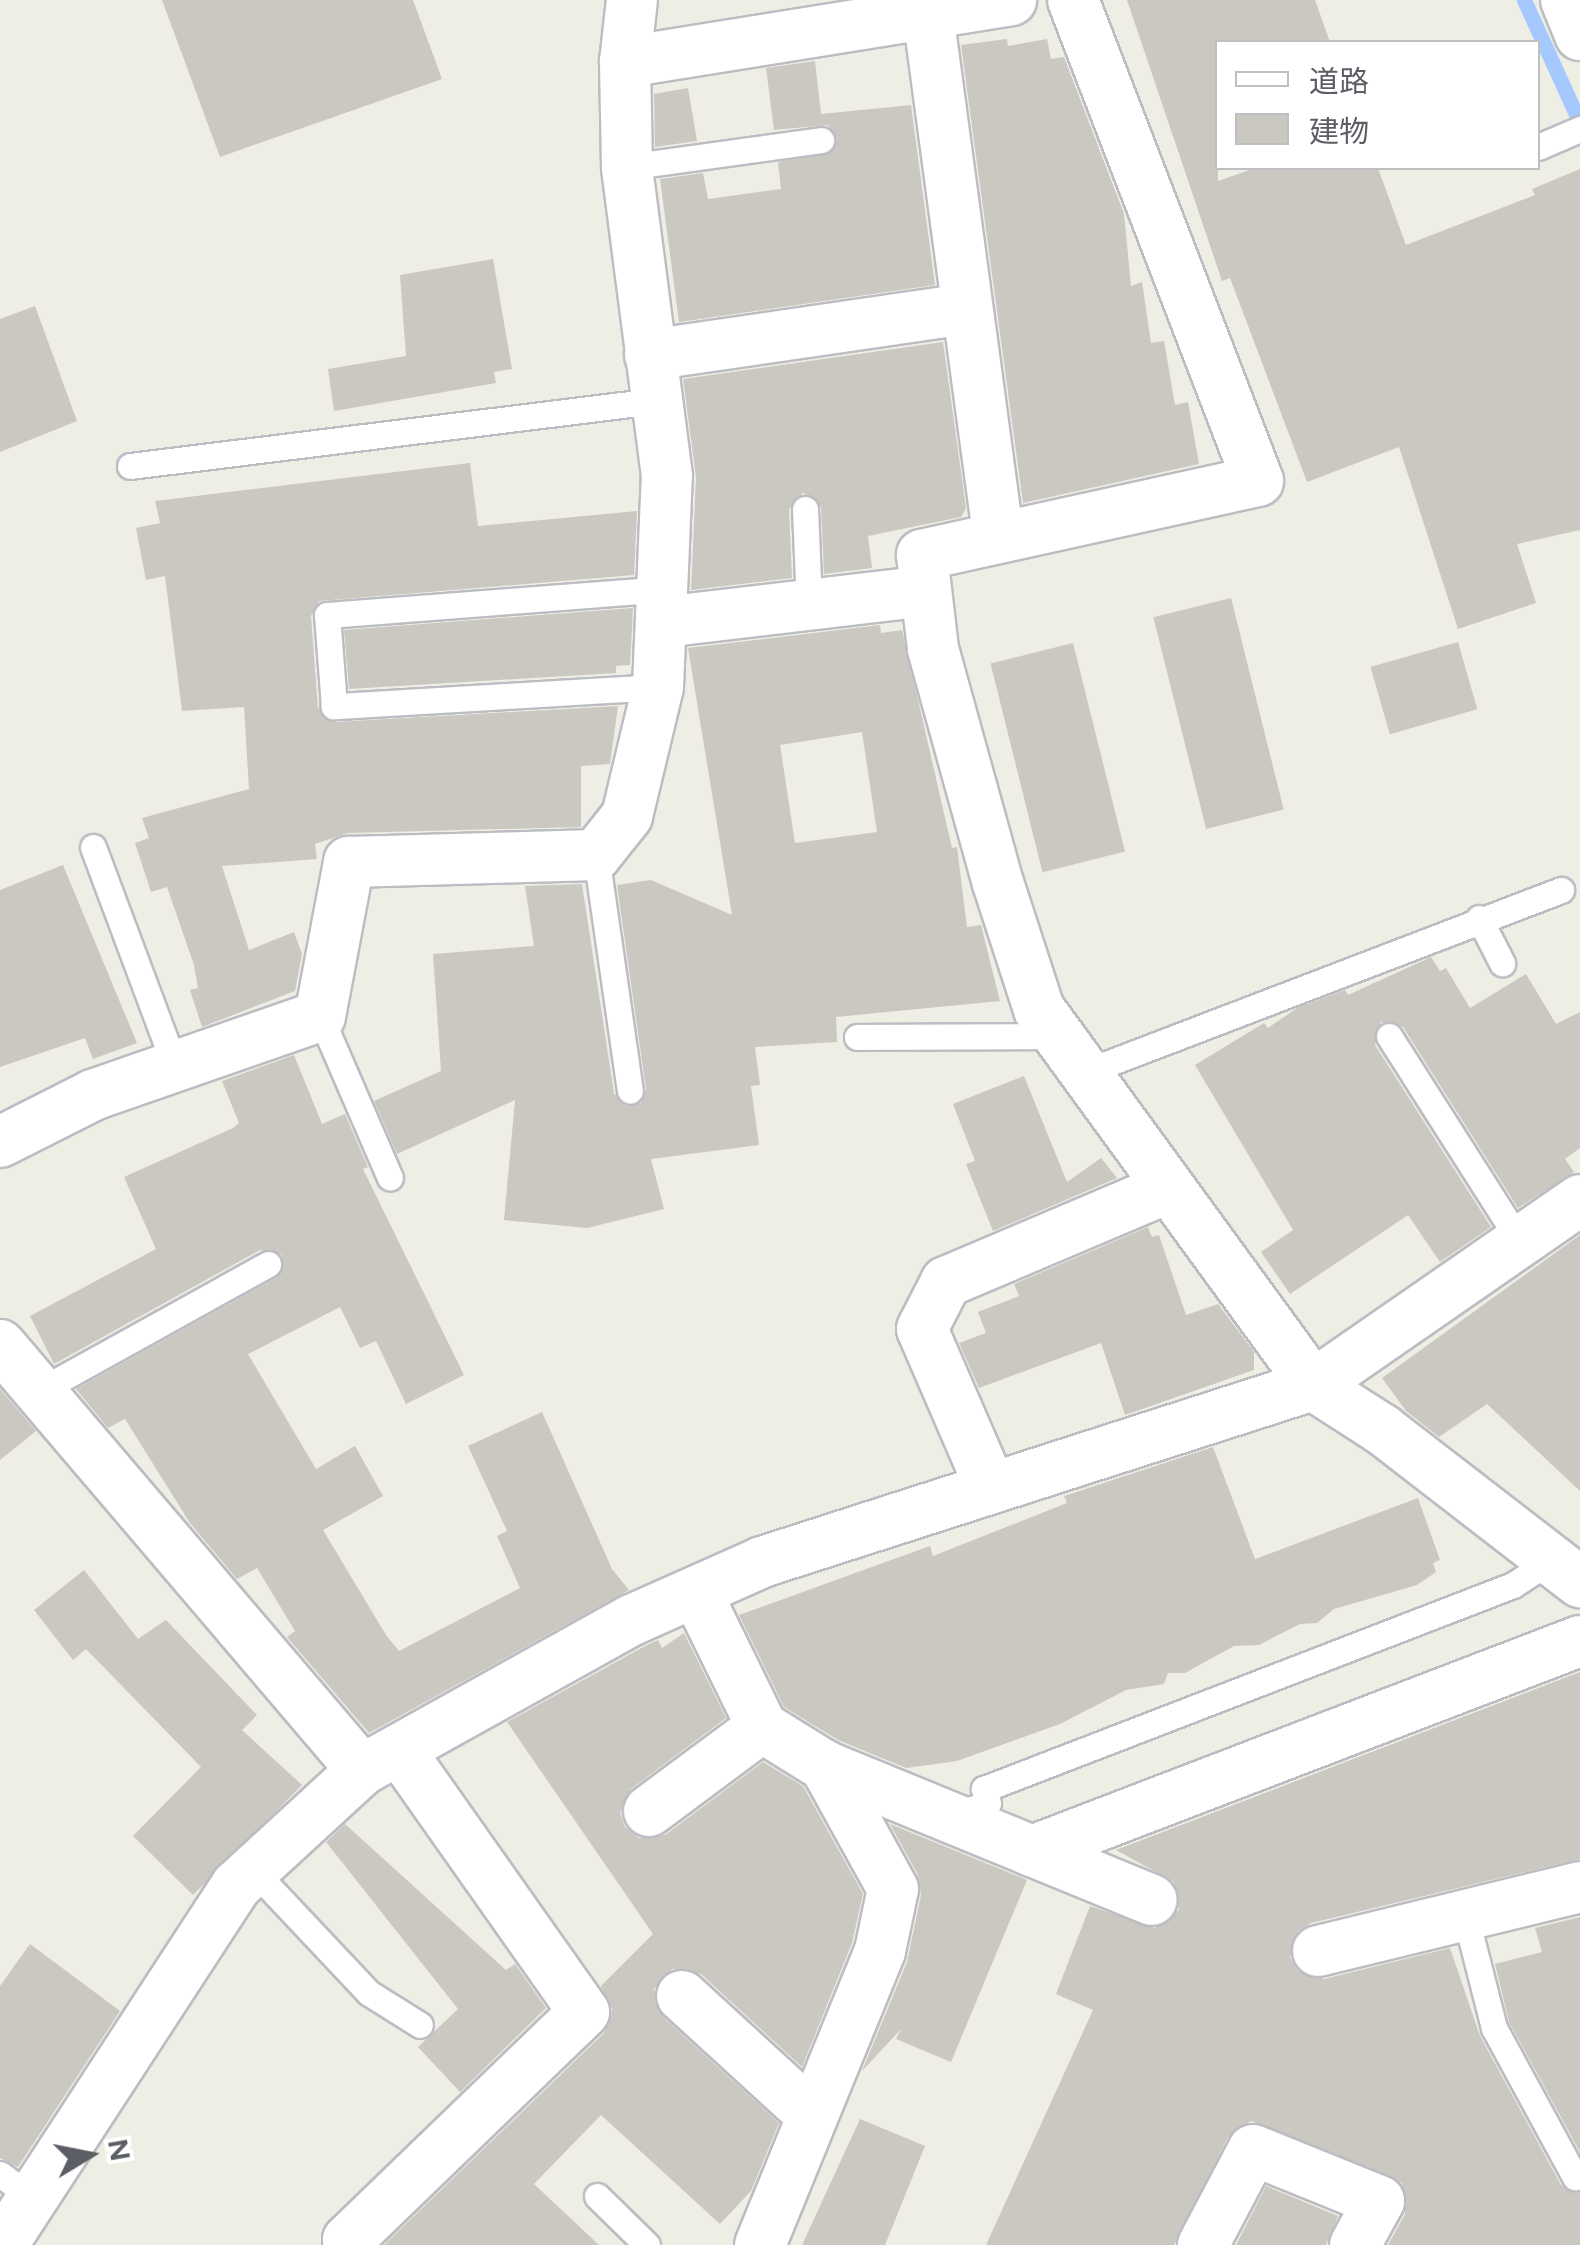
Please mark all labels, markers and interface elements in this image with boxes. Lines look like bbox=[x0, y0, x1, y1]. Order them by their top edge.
legend bbox=[1215, 40, 1540, 170]
text: 道路 bbox=[1309, 63, 1369, 100]
text: 建物 bbox=[1309, 113, 1369, 150]
north arrow bbox=[40, 2105, 140, 2205]
text: N bbox=[101, 2136, 138, 2163]

